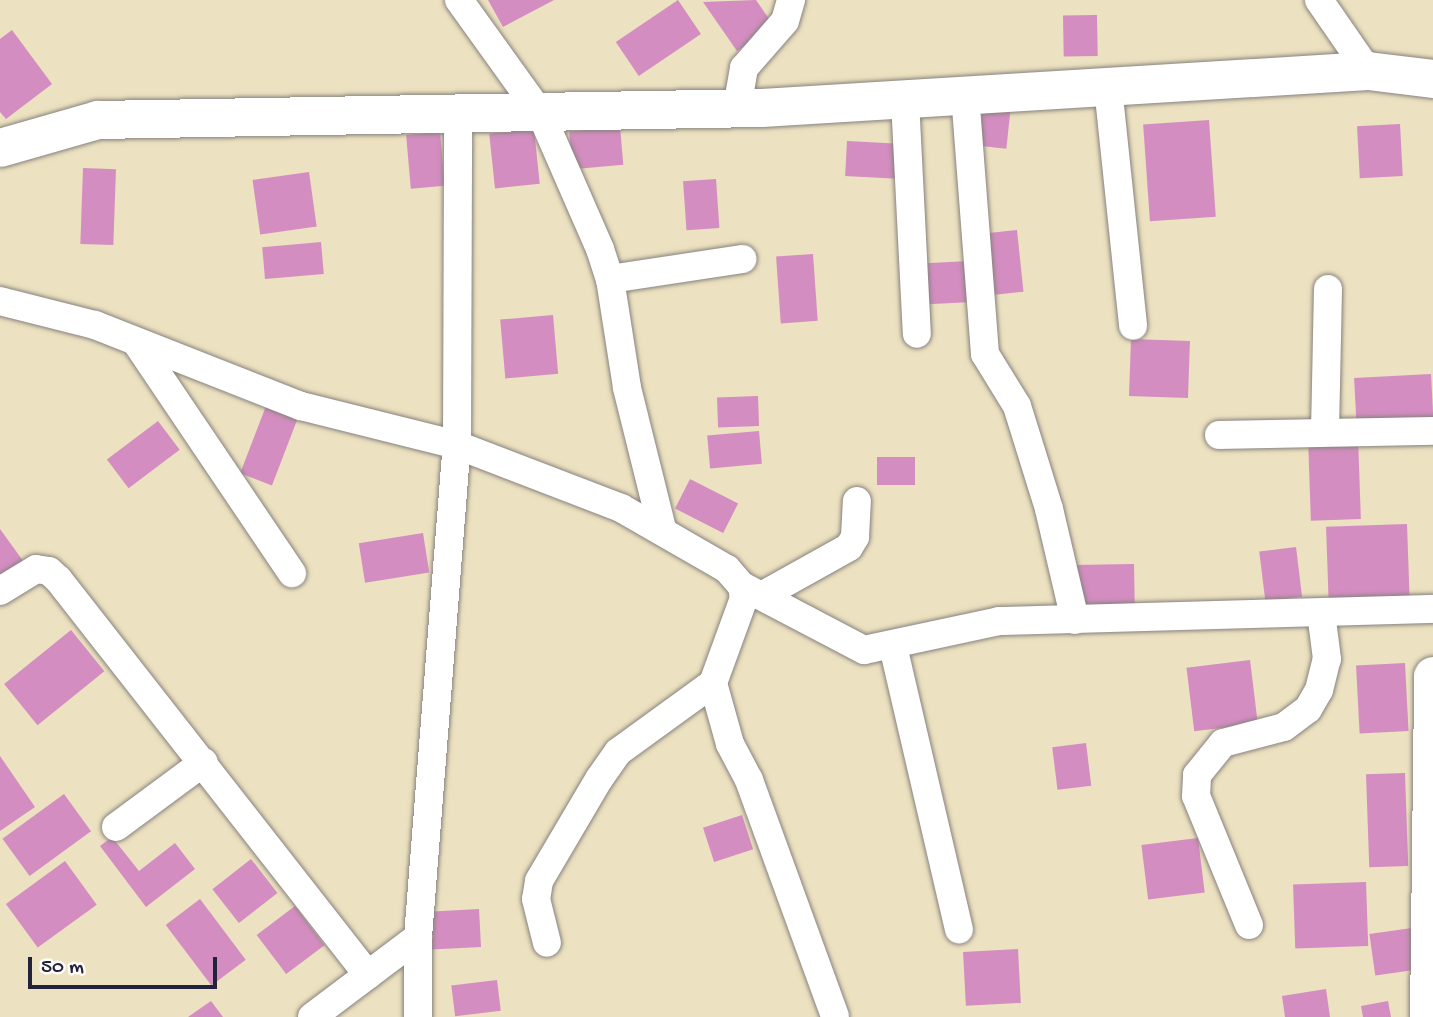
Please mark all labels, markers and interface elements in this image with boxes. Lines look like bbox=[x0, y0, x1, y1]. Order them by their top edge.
scale bar bbox=[32, 944, 220, 988]
text: 50 m bbox=[41, 956, 84, 981]

